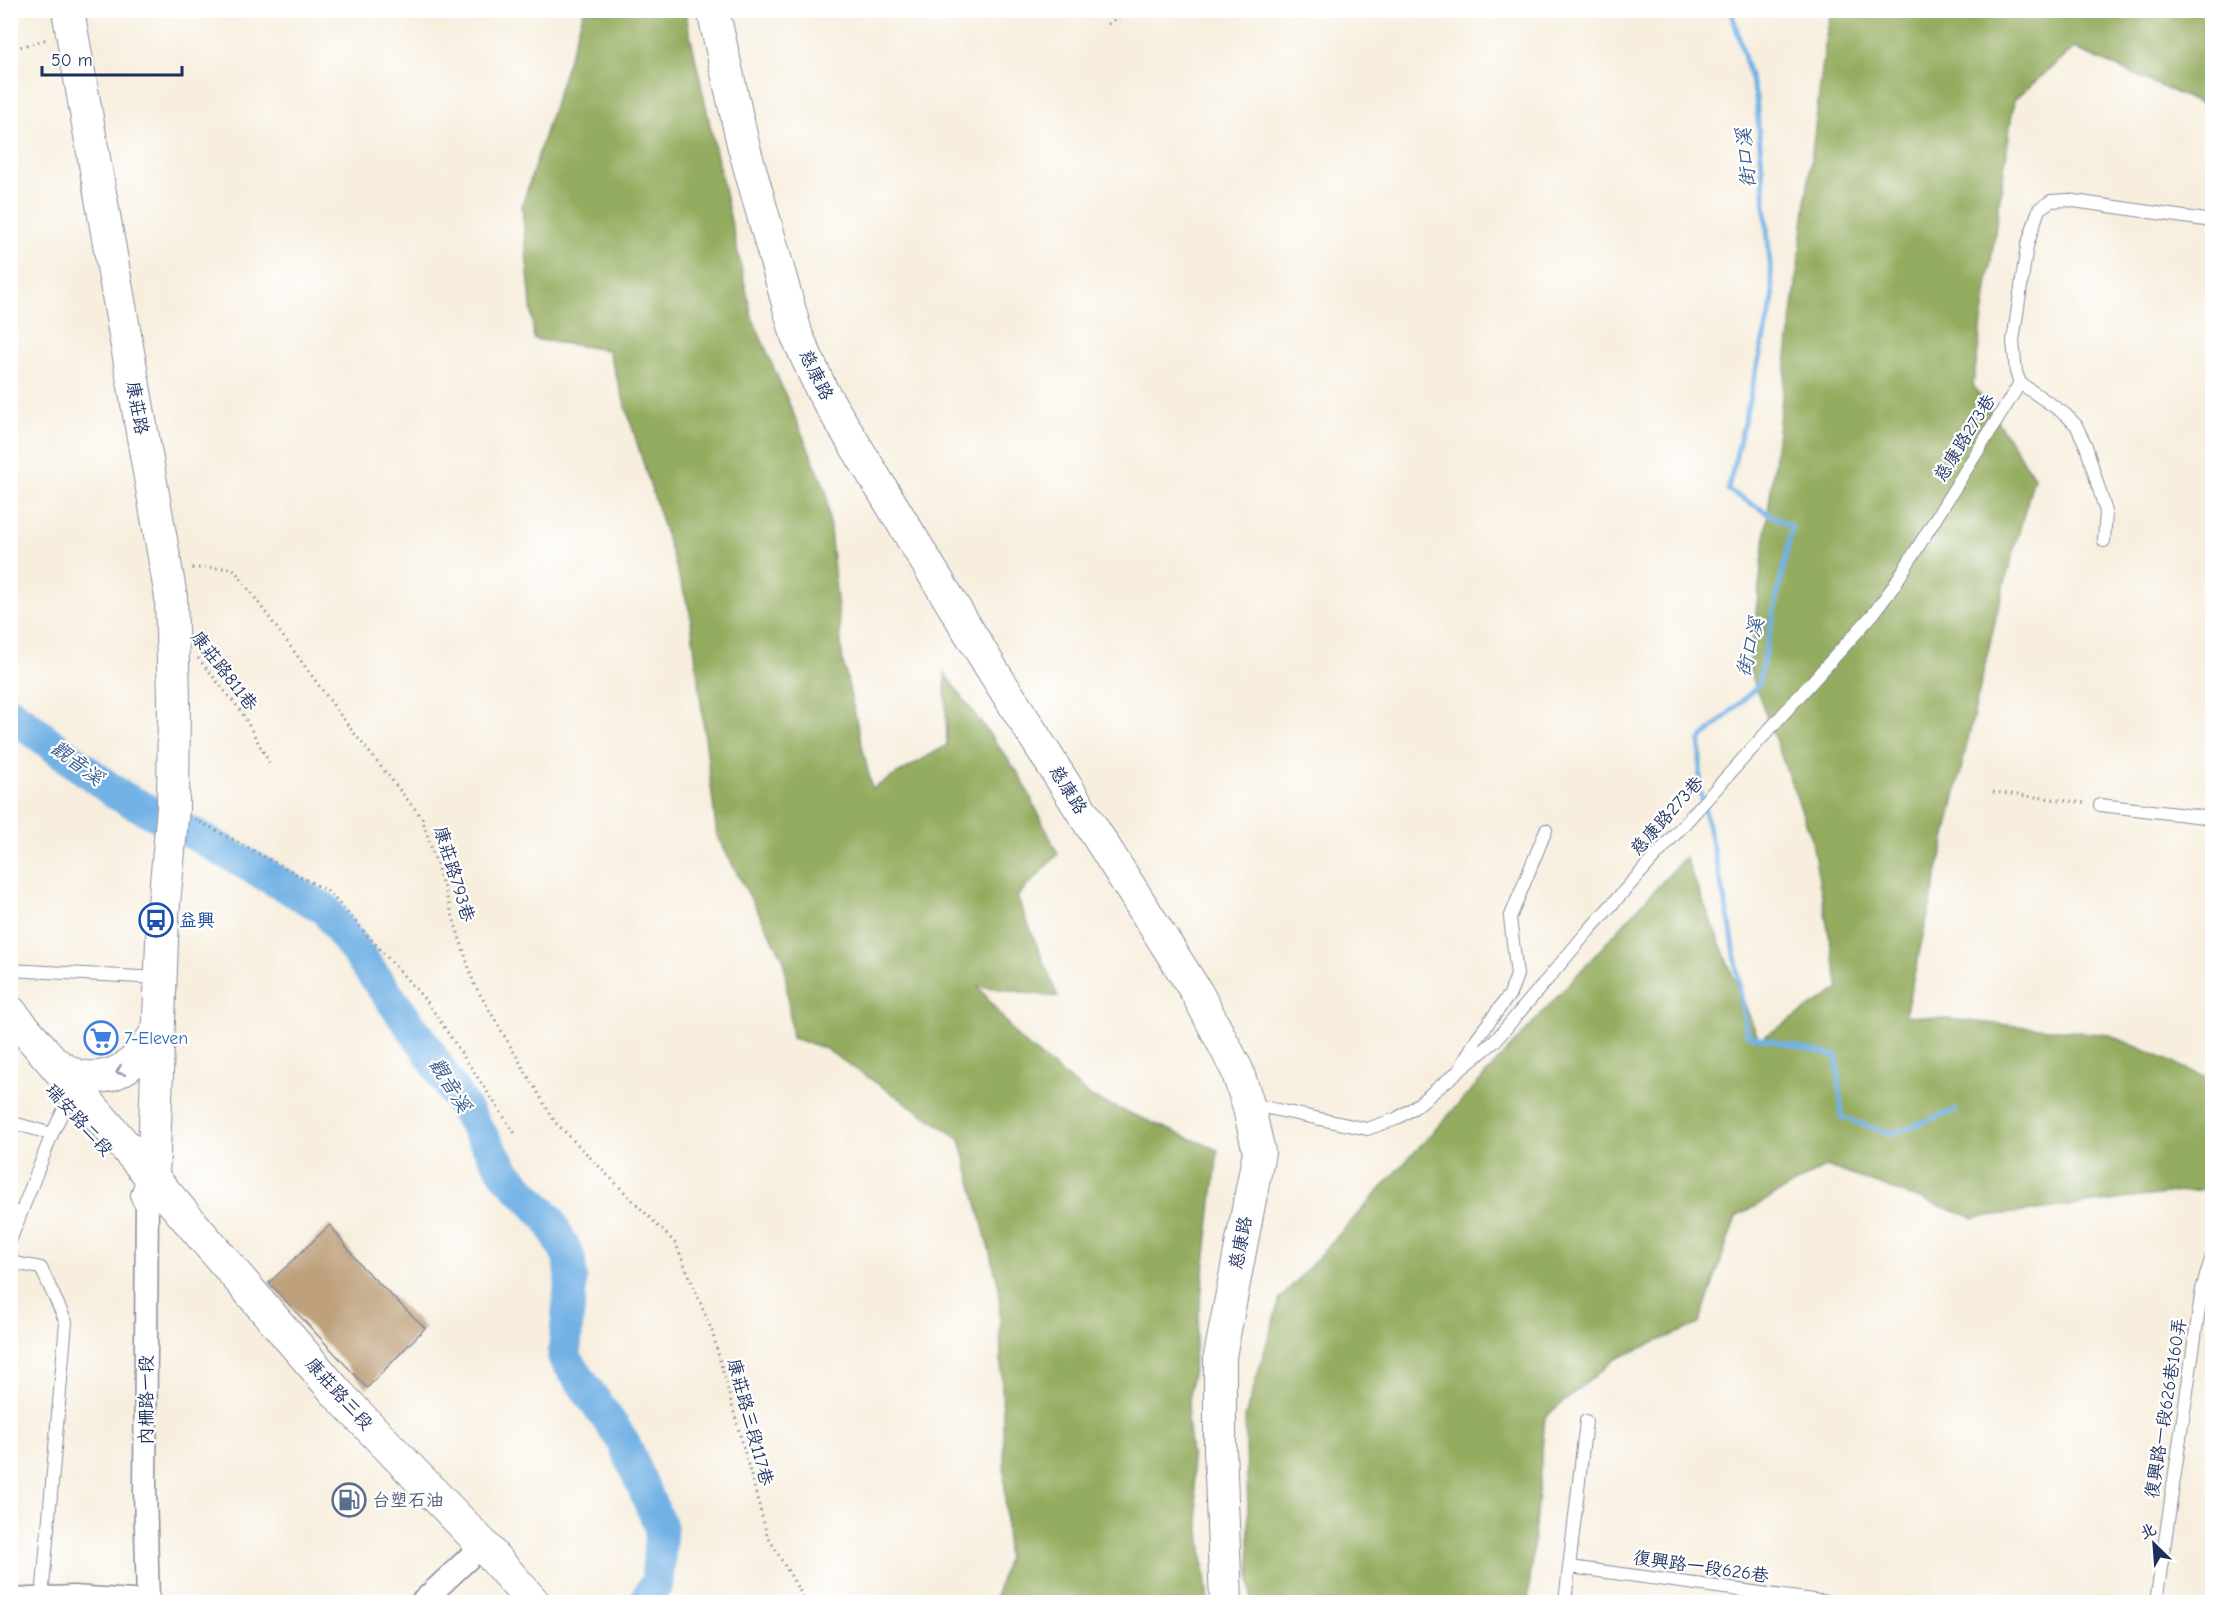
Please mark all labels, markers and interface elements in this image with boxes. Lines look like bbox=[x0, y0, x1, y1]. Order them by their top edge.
scale bar bbox=[42, 39, 182, 77]
text: 50 m bbox=[51, 50, 93, 71]
water label: 街口溪 bbox=[1732, 126, 1760, 189]
street label: 慈康路 bbox=[795, 346, 837, 404]
street label: 康莊路 bbox=[122, 380, 152, 436]
street label: 慈康路273巷 bbox=[1930, 390, 2000, 486]
water label: 街口溪 bbox=[1732, 614, 1769, 679]
street label: 康莊路811巷 bbox=[186, 627, 262, 715]
water label: 觀音溪 bbox=[46, 736, 109, 791]
street label: 慈康路 bbox=[1045, 762, 1091, 818]
street label: 慈康路273巷 bbox=[1626, 772, 1708, 860]
street label: 康莊路793巷 bbox=[429, 824, 479, 924]
bus stop icon: 益興 bbox=[138, 902, 174, 938]
place label: 益興 bbox=[179, 910, 215, 931]
supermarket icon: 7-Eleven bbox=[83, 1020, 119, 1056]
place label: 7-Eleven bbox=[124, 1028, 188, 1049]
water label: 觀音溪 bbox=[424, 1053, 476, 1117]
one-way arrow bbox=[115, 1064, 126, 1076]
street label: 瑞安路二段 bbox=[41, 1080, 117, 1160]
street label: 慈康路 bbox=[1226, 1214, 1256, 1272]
street label: 復興路一段626巷160弄 bbox=[2141, 1316, 2191, 1500]
street label: 康莊路三段 bbox=[301, 1354, 377, 1434]
street label: 內柵路一段 bbox=[136, 1355, 157, 1445]
street label: 康莊路三段117巷 bbox=[723, 1356, 777, 1488]
fuel station icon: 台塑石油 bbox=[331, 1482, 367, 1518]
place label: 台塑石油 bbox=[372, 1490, 444, 1511]
north arrow bbox=[2124, 1514, 2184, 1574]
text: 北 bbox=[2137, 1520, 2159, 1543]
street label: 復興路一段626巷 bbox=[1632, 1547, 1770, 1587]

